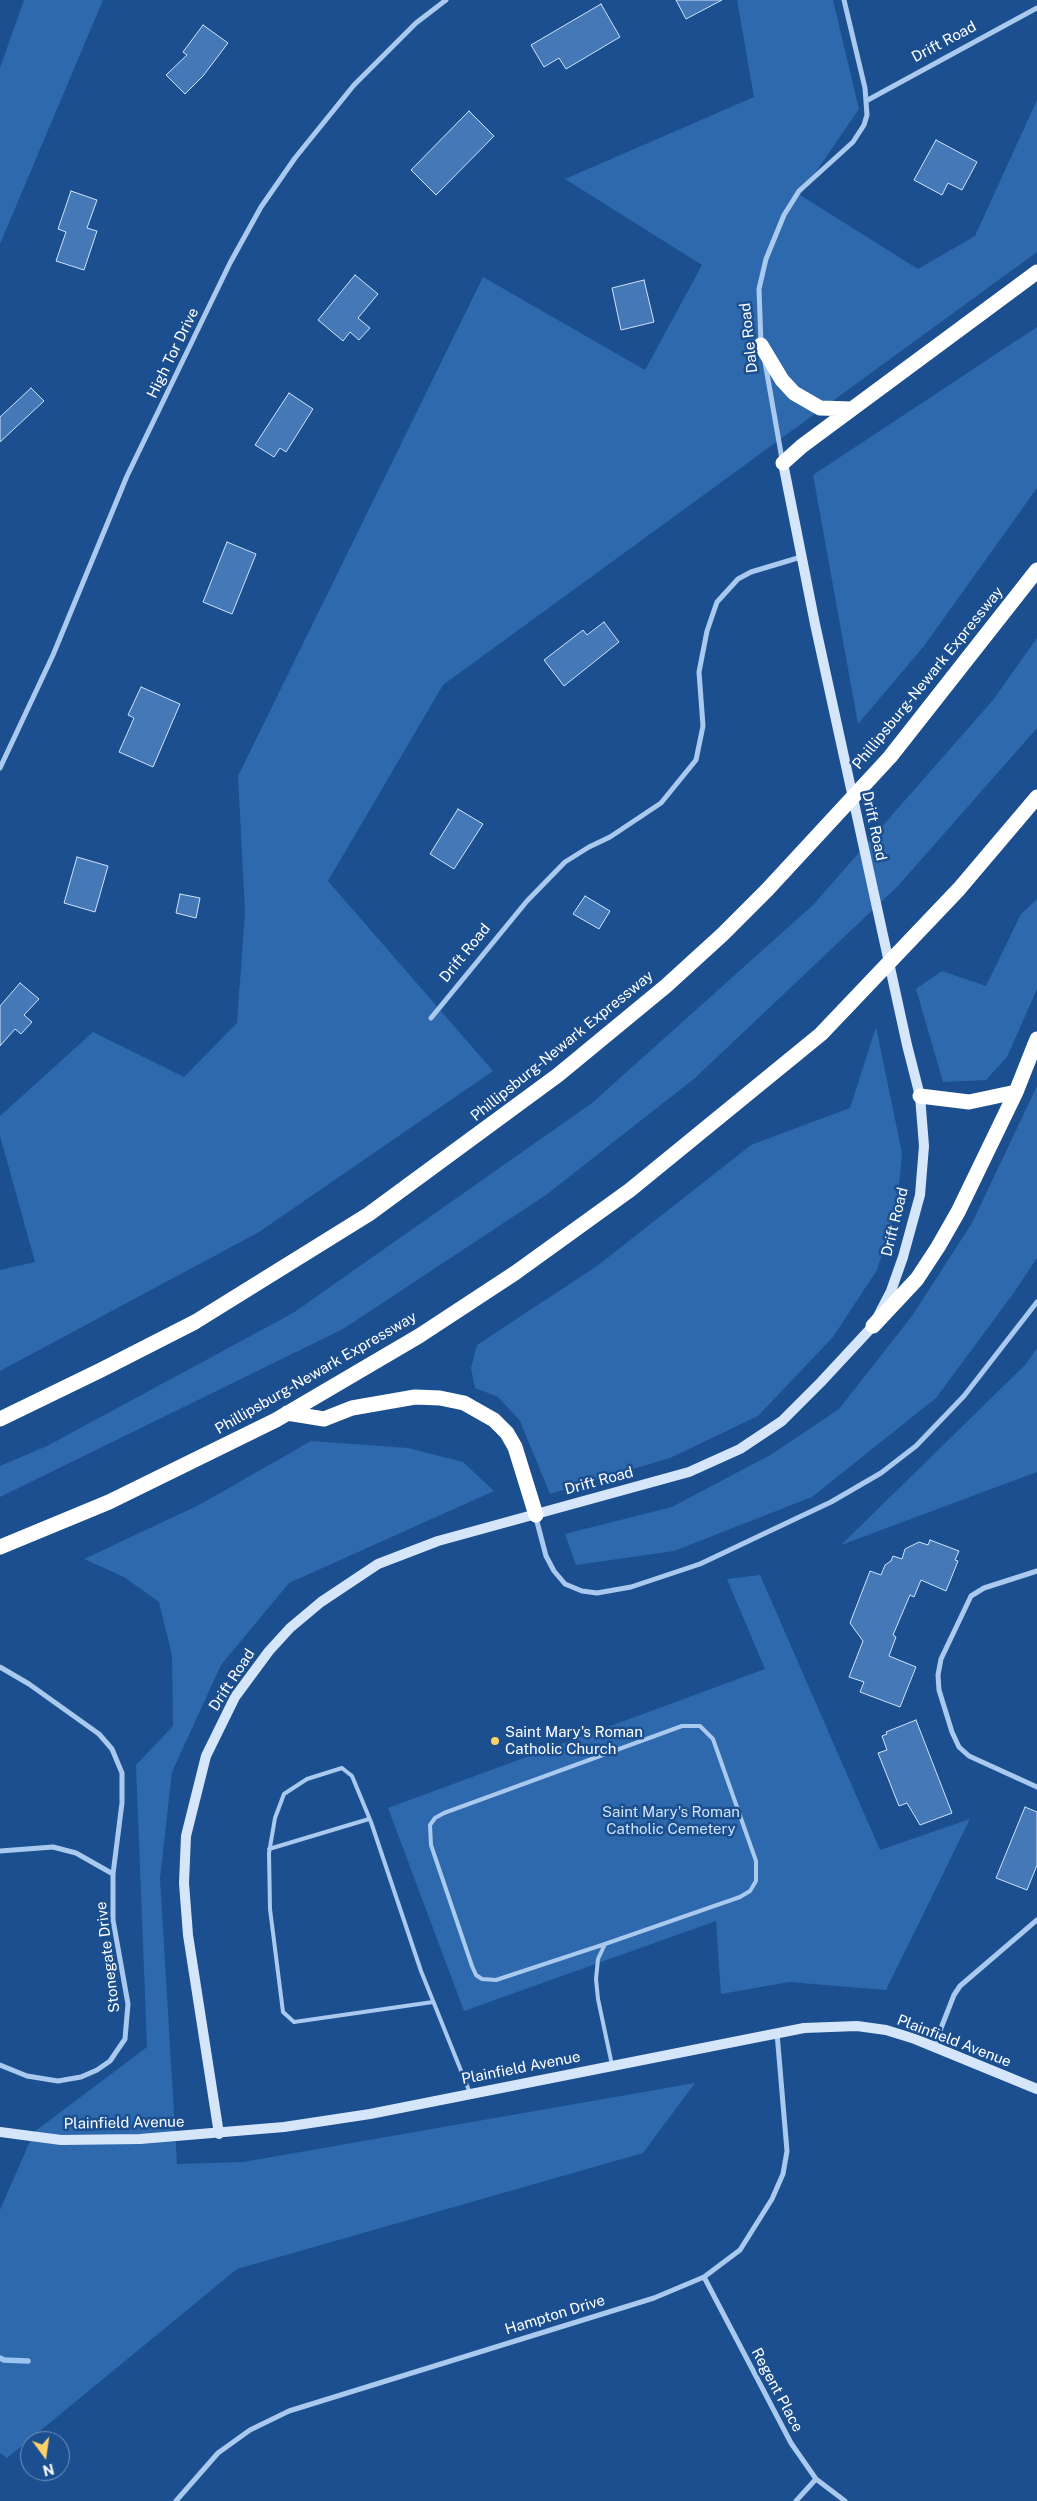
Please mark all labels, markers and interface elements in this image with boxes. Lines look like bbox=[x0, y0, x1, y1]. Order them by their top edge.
street label: Drift Road bbox=[909, 18, 979, 66]
street label: Dale Road bbox=[736, 302, 762, 374]
street label: High Tor Drive bbox=[143, 305, 203, 401]
street label: Phillipsburg-Newark Expressway bbox=[849, 583, 1007, 773]
street label: Drift Road bbox=[858, 790, 890, 862]
street label: Drift Road bbox=[436, 920, 494, 986]
street label: Phillipsburg-Newark Expressway bbox=[467, 967, 657, 1125]
street label: Drift Road bbox=[878, 1186, 912, 1258]
street label: Phillipsburg-Newark Expressway bbox=[212, 1308, 420, 1438]
street label: Drift Road bbox=[563, 1463, 635, 1499]
street label: Drift Road bbox=[205, 1646, 259, 1714]
place label: Saint Mary's Roman Catholic Church bbox=[505, 1723, 643, 1758]
marker: Saint Mary's Roman Catholic Church bbox=[489, 1735, 501, 1747]
park label: Saint Mary's Roman Catholic Cemetery bbox=[602, 1803, 740, 1838]
street label: Stonegate Drive bbox=[92, 1900, 124, 2014]
street label: Plainfield Avenue bbox=[894, 2011, 1014, 2071]
street label: Plainfield Avenue bbox=[460, 2048, 582, 2088]
street label: Plainfield Avenue bbox=[63, 2113, 185, 2133]
street label: Hampton Drive bbox=[503, 2291, 607, 2339]
street label: Regent Place bbox=[747, 2345, 807, 2435]
north arrow bbox=[20, 2431, 70, 2481]
text: N bbox=[41, 2460, 56, 2479]

